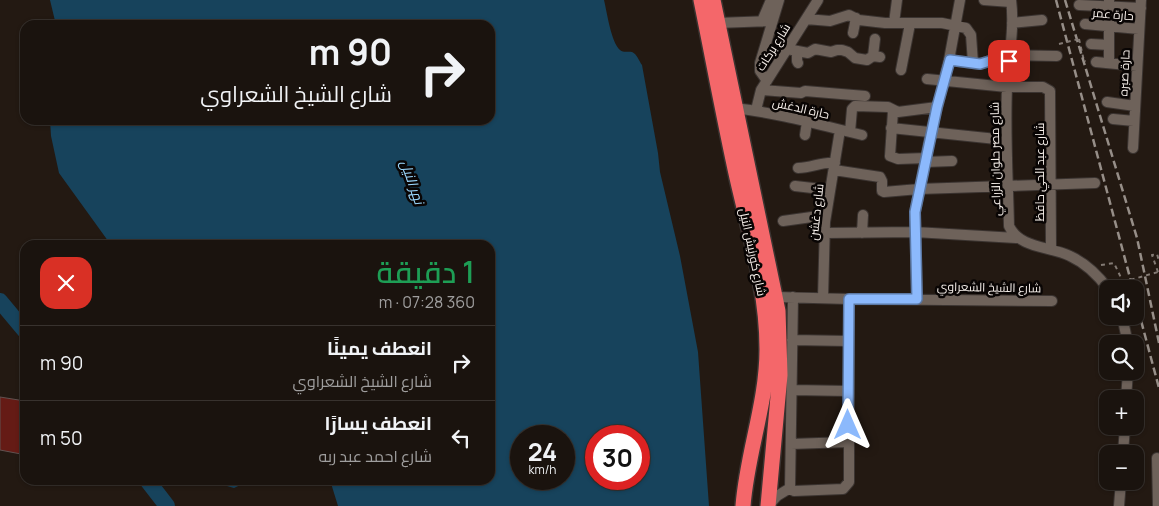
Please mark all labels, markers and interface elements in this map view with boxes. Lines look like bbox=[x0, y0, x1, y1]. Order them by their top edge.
street label: حارة عمر bbox=[1091, 4, 1134, 24]
street label: شارع بركات bbox=[752, 20, 794, 74]
text: 90 m bbox=[309, 28, 392, 76]
icon: right bbox=[410, 40, 475, 105]
pin bbox=[988, 40, 1030, 82]
icon: arrive bbox=[995, 47, 1023, 75]
street label: حارة صبره bbox=[1114, 49, 1134, 97]
text: شارع الشيخ الشعراوي bbox=[200, 79, 392, 109]
street label: حارة الدغش bbox=[771, 93, 831, 123]
street label: شارع مصر حلوان الزراعي bbox=[986, 102, 1006, 216]
street label: شارع عبد الحي حافظ bbox=[1031, 122, 1050, 221]
water label: نهر النيل bbox=[397, 157, 430, 208]
street label: شارع دغشن bbox=[805, 183, 827, 241]
street label: شارع كورنيش النيل bbox=[735, 207, 771, 298]
text: 1 دقيقة bbox=[376, 251, 475, 292]
button: close bbox=[40, 257, 92, 309]
street label: شارع الشيخ الشعراوي bbox=[937, 278, 1041, 298]
map controls bbox=[1099, 280, 1144, 490]
button: sound bbox=[1099, 280, 1144, 325]
text: 360 m · 07:28 bbox=[379, 291, 475, 313]
text: انعطف يمينًا bbox=[327, 335, 432, 361]
button: search bbox=[1099, 335, 1144, 380]
icon: right bbox=[447, 349, 475, 377]
text: 90 m bbox=[40, 350, 83, 376]
text: شارع الشيخ الشعراوي bbox=[293, 370, 432, 392]
button: + bbox=[1099, 390, 1144, 435]
position arrow bbox=[821, 398, 873, 450]
text: انعطف يسارًا bbox=[325, 410, 432, 436]
icon: left bbox=[447, 424, 475, 452]
text: 50 m bbox=[40, 425, 83, 451]
speed limit sign: 30 bbox=[585, 425, 650, 490]
text: 24 bbox=[528, 434, 557, 469]
text: شارع احمد عبد ربه bbox=[318, 445, 432, 467]
button: − bbox=[1099, 445, 1144, 490]
text: km/h bbox=[529, 461, 556, 478]

